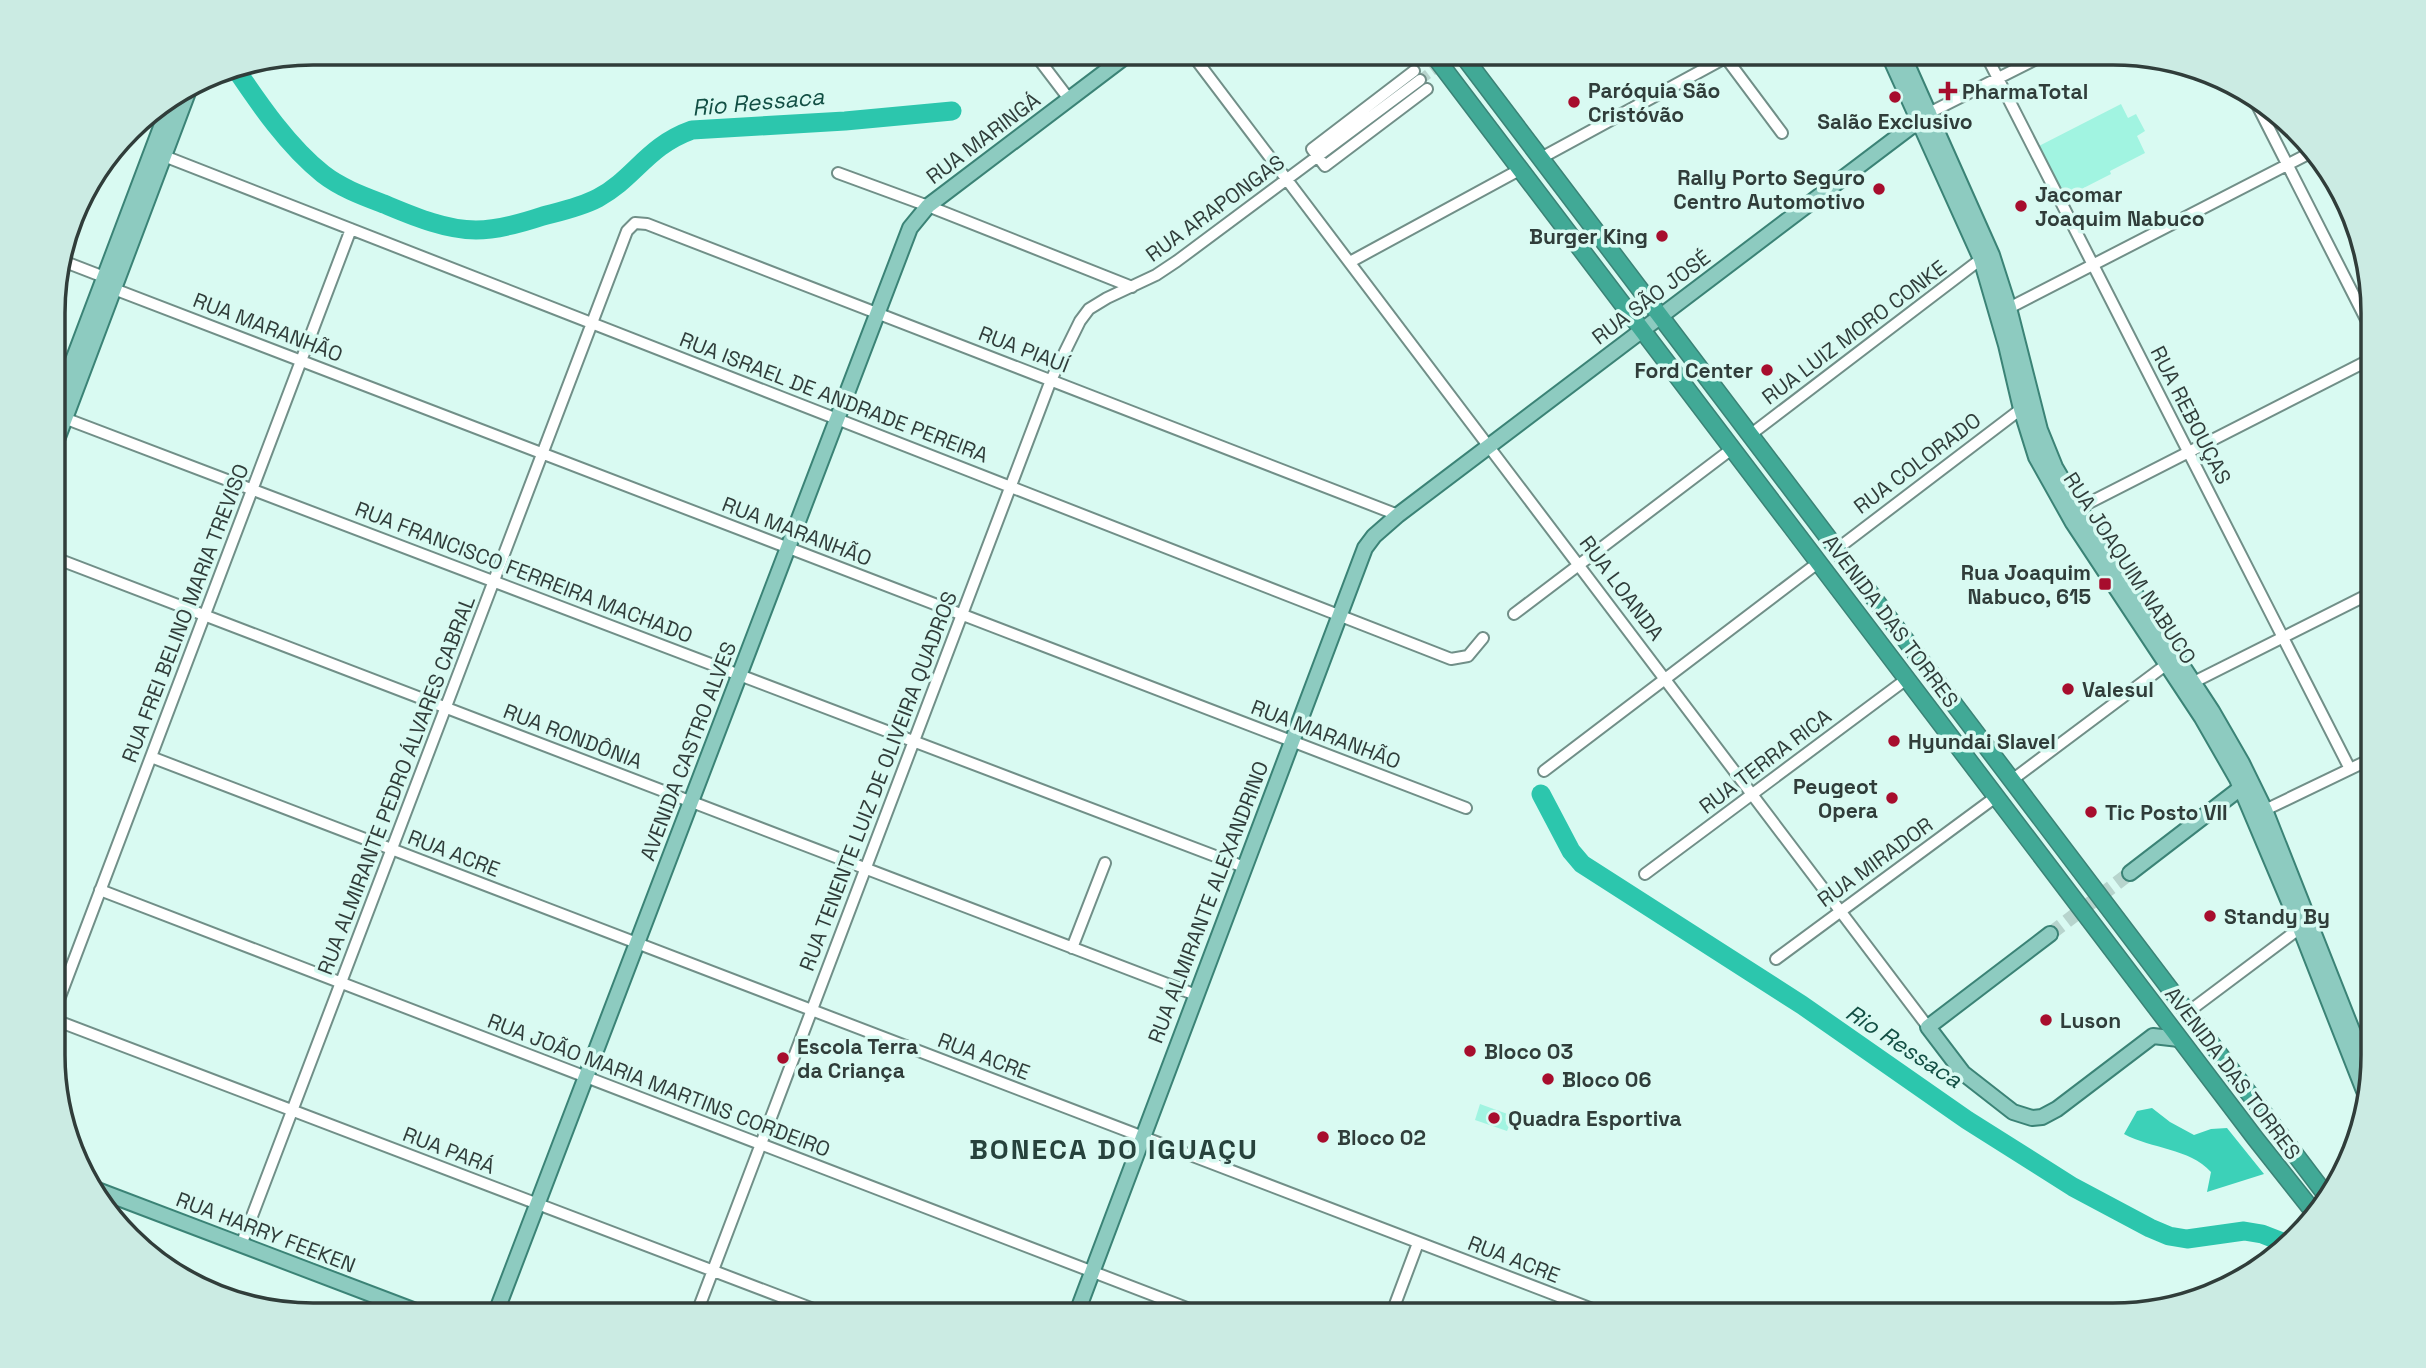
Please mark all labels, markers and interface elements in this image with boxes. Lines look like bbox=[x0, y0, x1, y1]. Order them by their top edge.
place label: Paróquia São Cristóvão bbox=[1588, 77, 1720, 128]
place label: PharmaTotal bbox=[1962, 78, 2088, 105]
water label: Rio Ressaca bbox=[691, 81, 826, 123]
marker: PharmaTotal bbox=[1940, 83, 1956, 99]
street label: RUA MARINGÁ bbox=[921, 86, 1045, 190]
marker: Salão Exclusivo bbox=[1887, 89, 1903, 105]
marker: Paróquia São Cristóvão bbox=[1566, 94, 1582, 110]
place label: Salão Exclusivo bbox=[1817, 108, 1973, 135]
street label: RUA ARAPONGAS bbox=[1140, 149, 1290, 267]
place label: Rally Porto Seguro Centro Automotivo bbox=[1673, 164, 1865, 215]
marker: Rally Porto Seguro Centro Automotivo bbox=[1871, 181, 1887, 197]
place label: Jacomar Joaquim Nabuco bbox=[2035, 181, 2205, 232]
marker: Jacomar Joaquim Nabuco bbox=[2013, 198, 2029, 214]
place label: Burger King bbox=[1529, 223, 1648, 250]
marker: Burger King bbox=[1654, 228, 1670, 244]
street label: RUA SÃO JOSÉ bbox=[1586, 244, 1716, 350]
street label: RUA LUIZ MORO CONKE bbox=[1756, 254, 1952, 410]
street label: RUA MARANHÃO bbox=[189, 286, 347, 368]
street label: RUA PIAUÍ bbox=[975, 319, 1073, 379]
street label: RUA ISRAEL DE ANDRADE PEREIRA bbox=[676, 326, 992, 468]
street label: RUA REBOUÇAS bbox=[2145, 341, 2237, 489]
place label: Ford Center bbox=[1634, 357, 1753, 384]
marker: Ford Center bbox=[1759, 362, 1775, 378]
street label: RUA COLORADO bbox=[1848, 406, 1986, 520]
street label: RUA FREI BELINO MARIA TREVISO bbox=[115, 460, 255, 766]
street label: RUA JOAQUIM NABUCO bbox=[2058, 467, 2202, 669]
street label: RUA MARANHÃO bbox=[718, 490, 876, 572]
street label: RUA FRANCISCO FERREIRA MACHADO bbox=[351, 495, 697, 649]
street label: AVENIDA DAS TORRES bbox=[1817, 529, 1965, 713]
street label: RUA LOANDA bbox=[1574, 530, 1670, 646]
place label: Rua Joaquim Nabuco, 615 bbox=[1961, 559, 2091, 610]
marker: Rua Joaquim Nabuco, 615 bbox=[2097, 576, 2113, 592]
street label: RUA TENENTE LUIZ DE OLIVEIRA QUADROS bbox=[793, 587, 963, 975]
street label: RUA ALMIRANTE PEDRO ÁLVARES CABRAL bbox=[311, 592, 481, 978]
street label: AVENIDA CASTRO ALVES bbox=[634, 638, 742, 864]
place label: Valesul bbox=[2082, 676, 2154, 703]
marker: Valesul bbox=[2060, 681, 2076, 697]
street label: RUA MARANHÃO bbox=[1247, 693, 1405, 775]
street label: RUA RONDÔNIA bbox=[500, 697, 646, 775]
street label: RUA TERRA RICA bbox=[1693, 702, 1837, 820]
place label: Hyundai Slavel bbox=[1908, 728, 2056, 755]
marker: Hyundai Slavel bbox=[1886, 733, 1902, 749]
street label: RUA ALMIRANTE ALEXANDRINO bbox=[1142, 757, 1274, 1047]
place label: Peugeot Opera bbox=[1793, 773, 1878, 824]
marker: Peugeot Opera bbox=[1884, 790, 1900, 806]
place label: Tic Posto VII bbox=[2105, 799, 2228, 826]
marker: Tic Posto VII bbox=[2083, 804, 2099, 820]
street label: RUA MIRADOR bbox=[1812, 811, 1938, 913]
street label: RUA ACRE bbox=[404, 823, 504, 883]
place label: Standy By bbox=[2224, 903, 2330, 930]
marker: Standy By bbox=[2202, 908, 2218, 924]
street label: AVENIDA DAS TORRES bbox=[2159, 981, 2307, 1165]
water label: Rio Ressaca bbox=[1840, 997, 1968, 1095]
street label: RUA JOÃO MARIA MARTINS CORDEIRO bbox=[484, 1007, 834, 1163]
place label: Luson bbox=[2060, 1007, 2121, 1034]
marker: Luson bbox=[2038, 1012, 2054, 1028]
street label: RUA ACRE bbox=[934, 1026, 1034, 1086]
place label: Escola Terra da Criança bbox=[797, 1033, 918, 1084]
place label: Bloco 03 bbox=[1484, 1038, 1573, 1065]
marker: Bloco 03 bbox=[1462, 1043, 1478, 1059]
marker: Escola Terra da Criança bbox=[775, 1050, 791, 1066]
place label: Bloco 06 bbox=[1562, 1066, 1651, 1093]
marker: Bloco 06 bbox=[1540, 1071, 1556, 1087]
place label: Quadra Esportiva bbox=[1508, 1105, 1682, 1132]
marker: Quadra Esportiva bbox=[1486, 1110, 1502, 1126]
street label: RUA PARÁ bbox=[399, 1120, 499, 1180]
place label: Bloco 02 bbox=[1337, 1124, 1426, 1151]
marker: Bloco 02 bbox=[1315, 1129, 1331, 1145]
district label: BONECA DO IGUAÇU bbox=[969, 1131, 1259, 1167]
street label: RUA HARRY FEEKEN bbox=[172, 1185, 360, 1279]
street label: RUA ACRE bbox=[1464, 1229, 1564, 1289]

